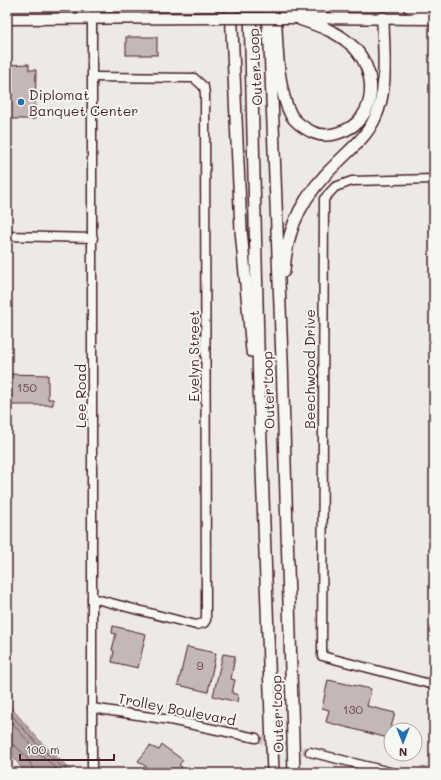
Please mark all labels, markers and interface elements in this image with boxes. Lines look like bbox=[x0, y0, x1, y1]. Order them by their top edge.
street label: Outer Loop bbox=[243, 28, 267, 106]
place label: Diplomat Banquet Center bbox=[29, 85, 138, 120]
marker: Diplomat Banquet Center bbox=[16, 97, 26, 107]
street label: Beechwood Drive bbox=[300, 309, 319, 429]
street label: Evelyn Street bbox=[184, 310, 203, 402]
street label: Outer Loop bbox=[257, 351, 279, 429]
street label: Lee Road bbox=[71, 364, 90, 428]
house number: 150 bbox=[17, 379, 37, 395]
house number: 9 bbox=[196, 657, 204, 673]
street label: Outer Loop bbox=[266, 675, 288, 753]
street label: Trolley Boulevard bbox=[117, 688, 238, 730]
house number: 130 bbox=[343, 701, 363, 717]
north arrow bbox=[383, 722, 423, 762]
scale bar bbox=[20, 736, 114, 762]
text: 100 m bbox=[26, 741, 60, 757]
text: N bbox=[399, 745, 407, 760]

